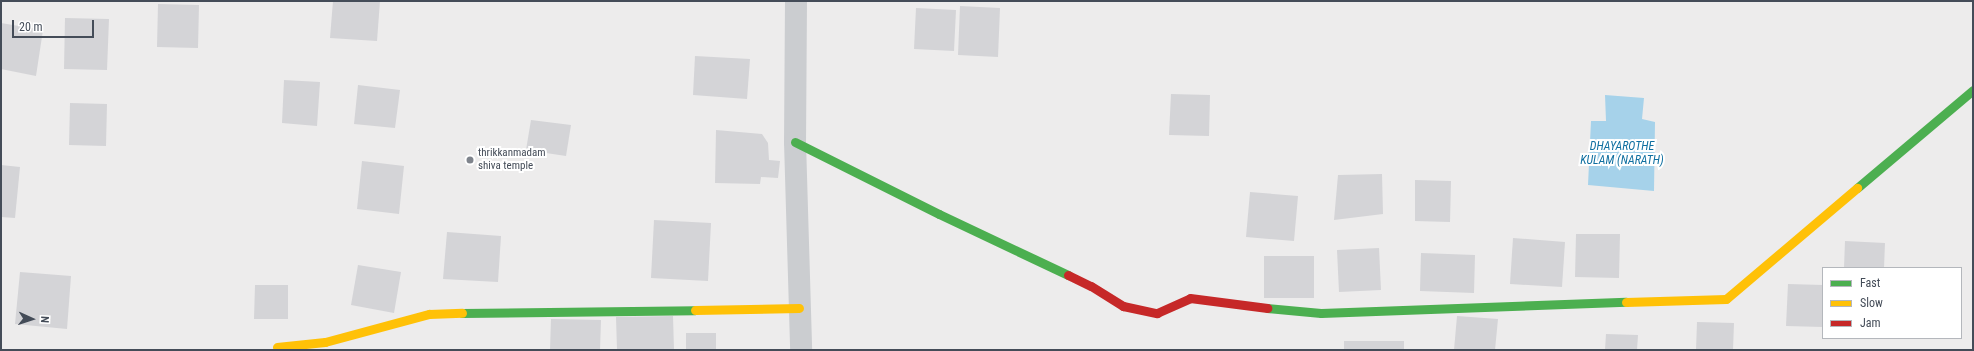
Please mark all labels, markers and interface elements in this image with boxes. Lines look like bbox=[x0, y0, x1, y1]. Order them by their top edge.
scale bar bbox=[14, 12, 96, 38]
text: 20 m bbox=[19, 20, 43, 34]
water label: DHAYAROTHE KULAM (NARATH) bbox=[1580, 140, 1664, 168]
place label: thrikkanmadam shiva temple bbox=[478, 147, 546, 173]
marker: thrikkanmadam shiva temple bbox=[465, 155, 475, 165]
legend bbox=[1822, 267, 1962, 339]
text: Fast bbox=[1860, 276, 1880, 290]
text: Slow bbox=[1860, 296, 1883, 310]
north arrow bbox=[12, 299, 52, 339]
text: N bbox=[38, 316, 51, 323]
text: Jam bbox=[1860, 316, 1881, 330]

